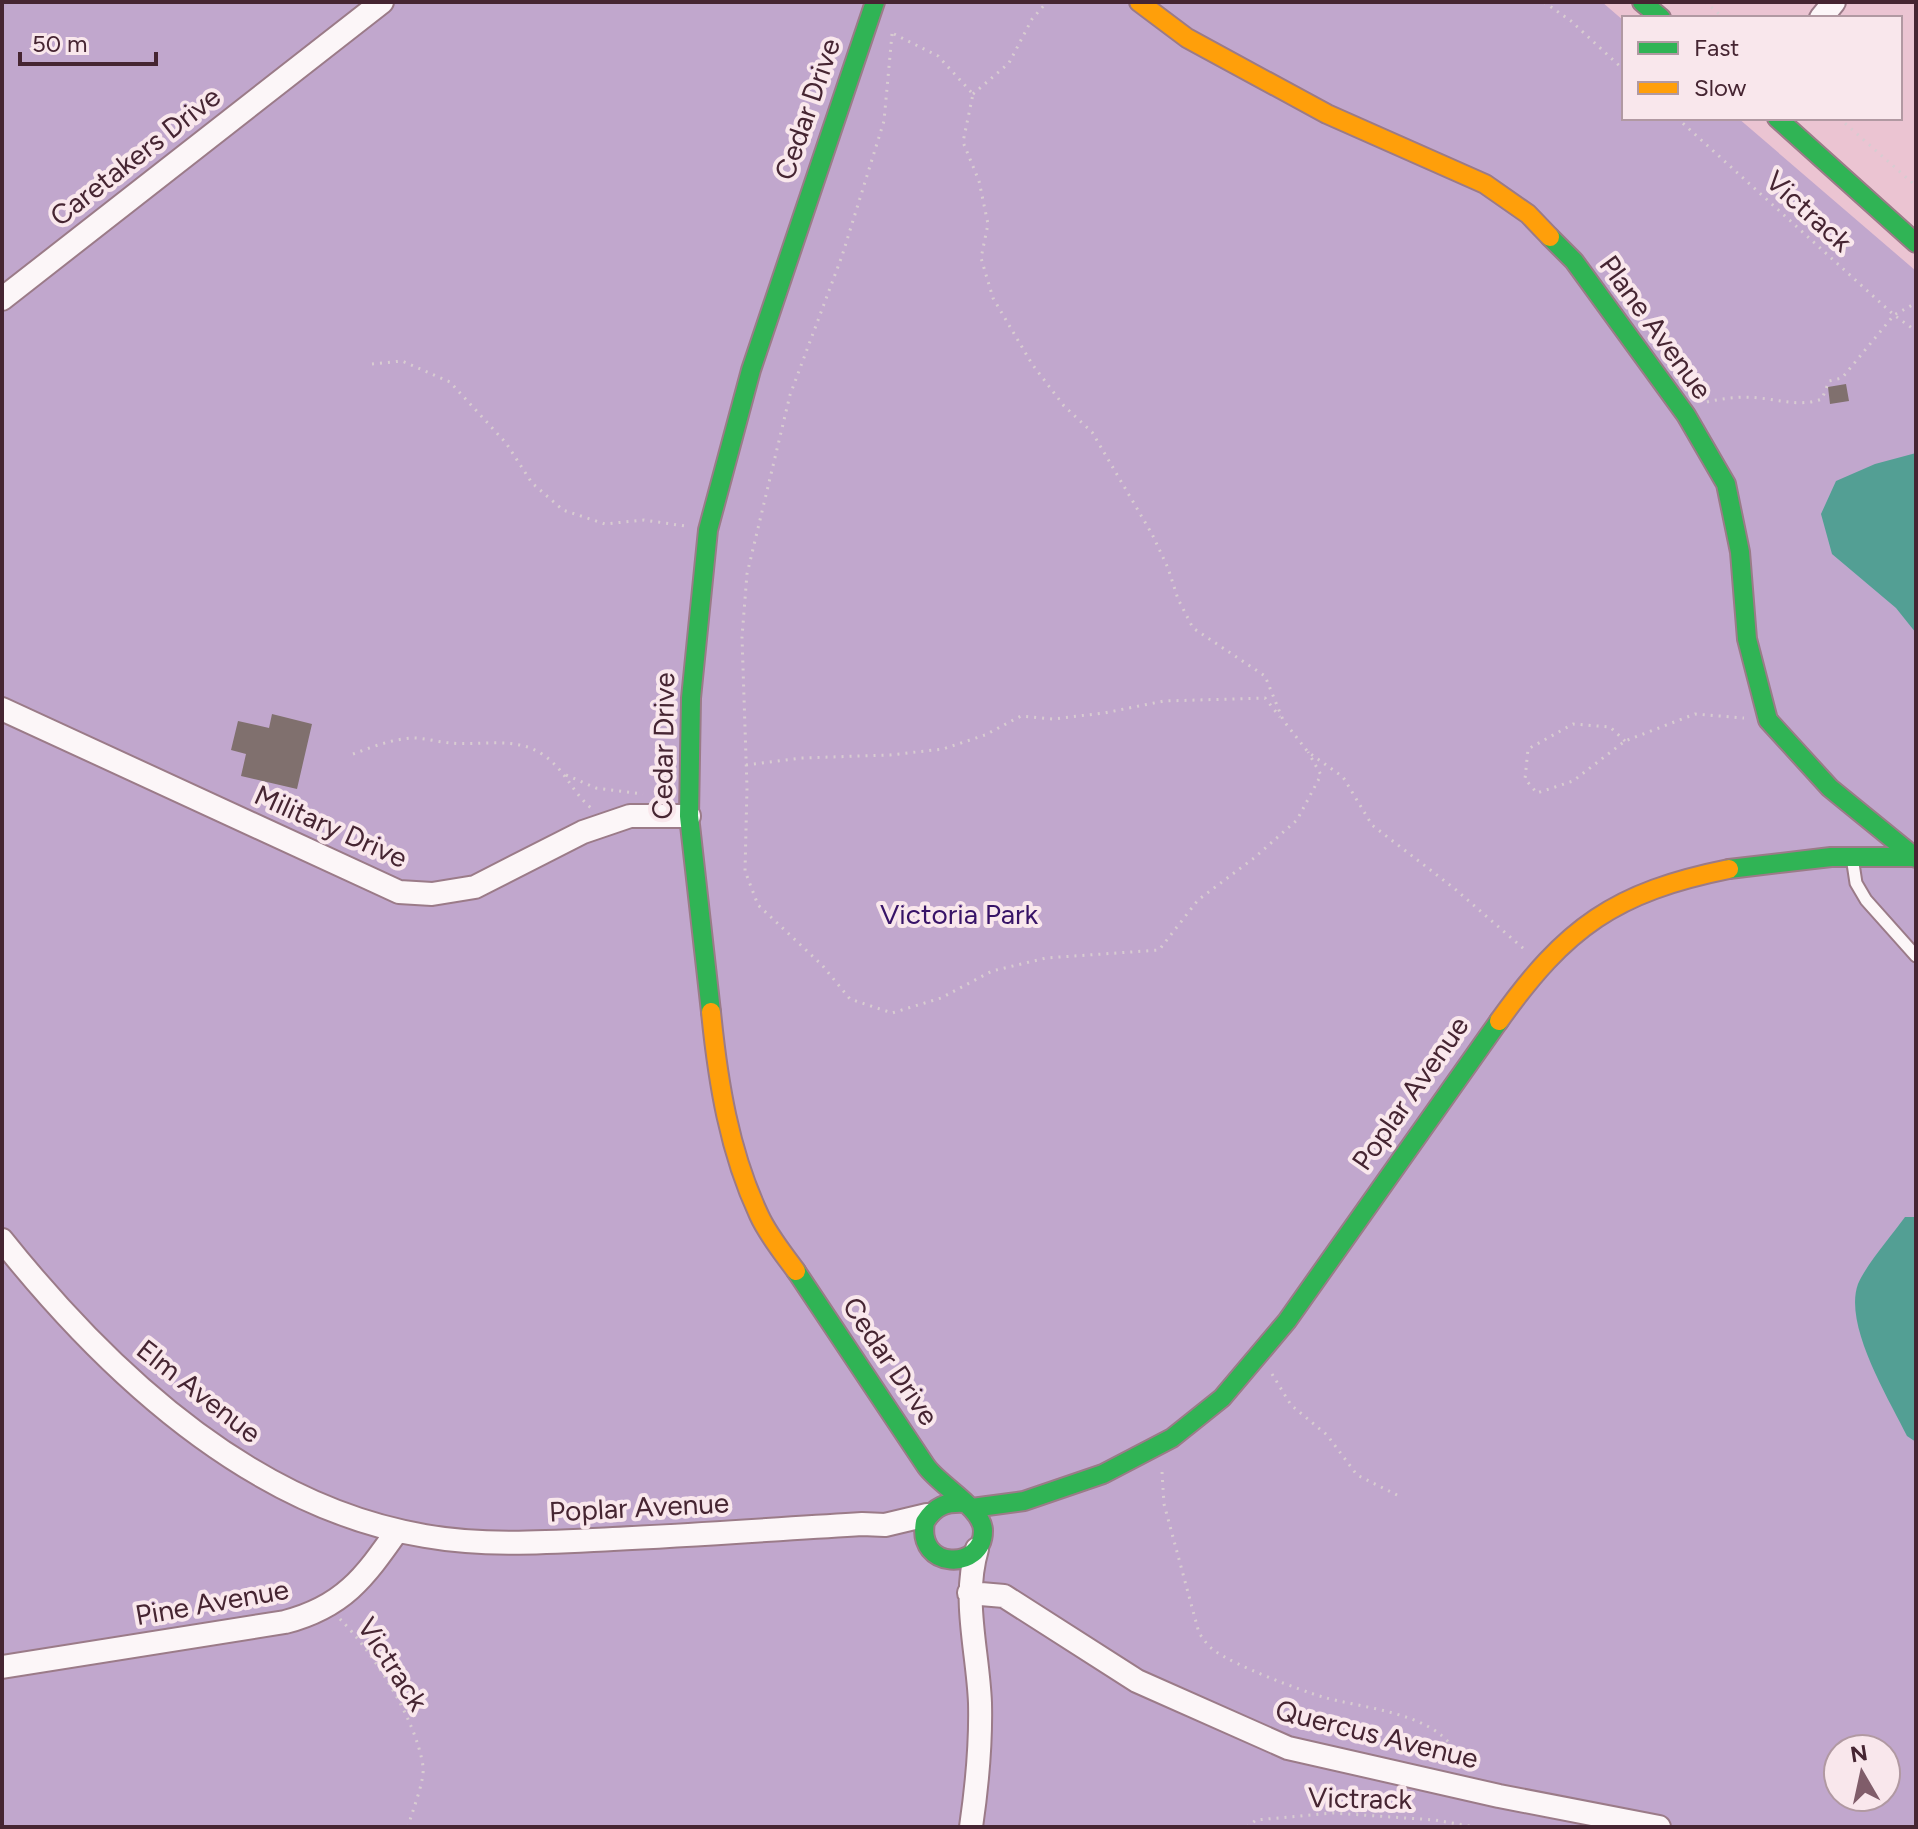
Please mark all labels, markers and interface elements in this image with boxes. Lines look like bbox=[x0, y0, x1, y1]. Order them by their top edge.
scale bar bbox=[20, 16, 156, 66]
legend bbox=[1622, 16, 1902, 120]
text: 50 m bbox=[32, 29, 88, 58]
text: Fast bbox=[1694, 33, 1739, 62]
street label: Cedar Drive bbox=[767, 34, 847, 184]
text: Slow bbox=[1694, 73, 1747, 102]
street label: Caretakers Drive bbox=[43, 79, 227, 233]
street label: Victrack bbox=[1759, 164, 1859, 259]
street label: Plane Avenue bbox=[1593, 249, 1719, 405]
street label: Cedar Drive bbox=[645, 672, 681, 820]
street label: Military Drive bbox=[249, 777, 413, 875]
park label: Victoria Park bbox=[880, 897, 1039, 931]
street label: Poplar Avenue bbox=[1344, 1009, 1476, 1177]
street label: Cedar Drive bbox=[836, 1290, 946, 1432]
street label: Elm Avenue bbox=[130, 1332, 268, 1450]
street label: Poplar Avenue bbox=[548, 1485, 730, 1529]
street label: Pine Avenue bbox=[133, 1572, 291, 1632]
street label: Victrack bbox=[350, 1611, 436, 1717]
street label: Quercus Avenue bbox=[1272, 1692, 1482, 1776]
north arrow bbox=[1822, 1733, 1902, 1813]
text: N bbox=[1848, 1739, 1869, 1768]
street label: Victrack bbox=[1308, 1780, 1413, 1816]

